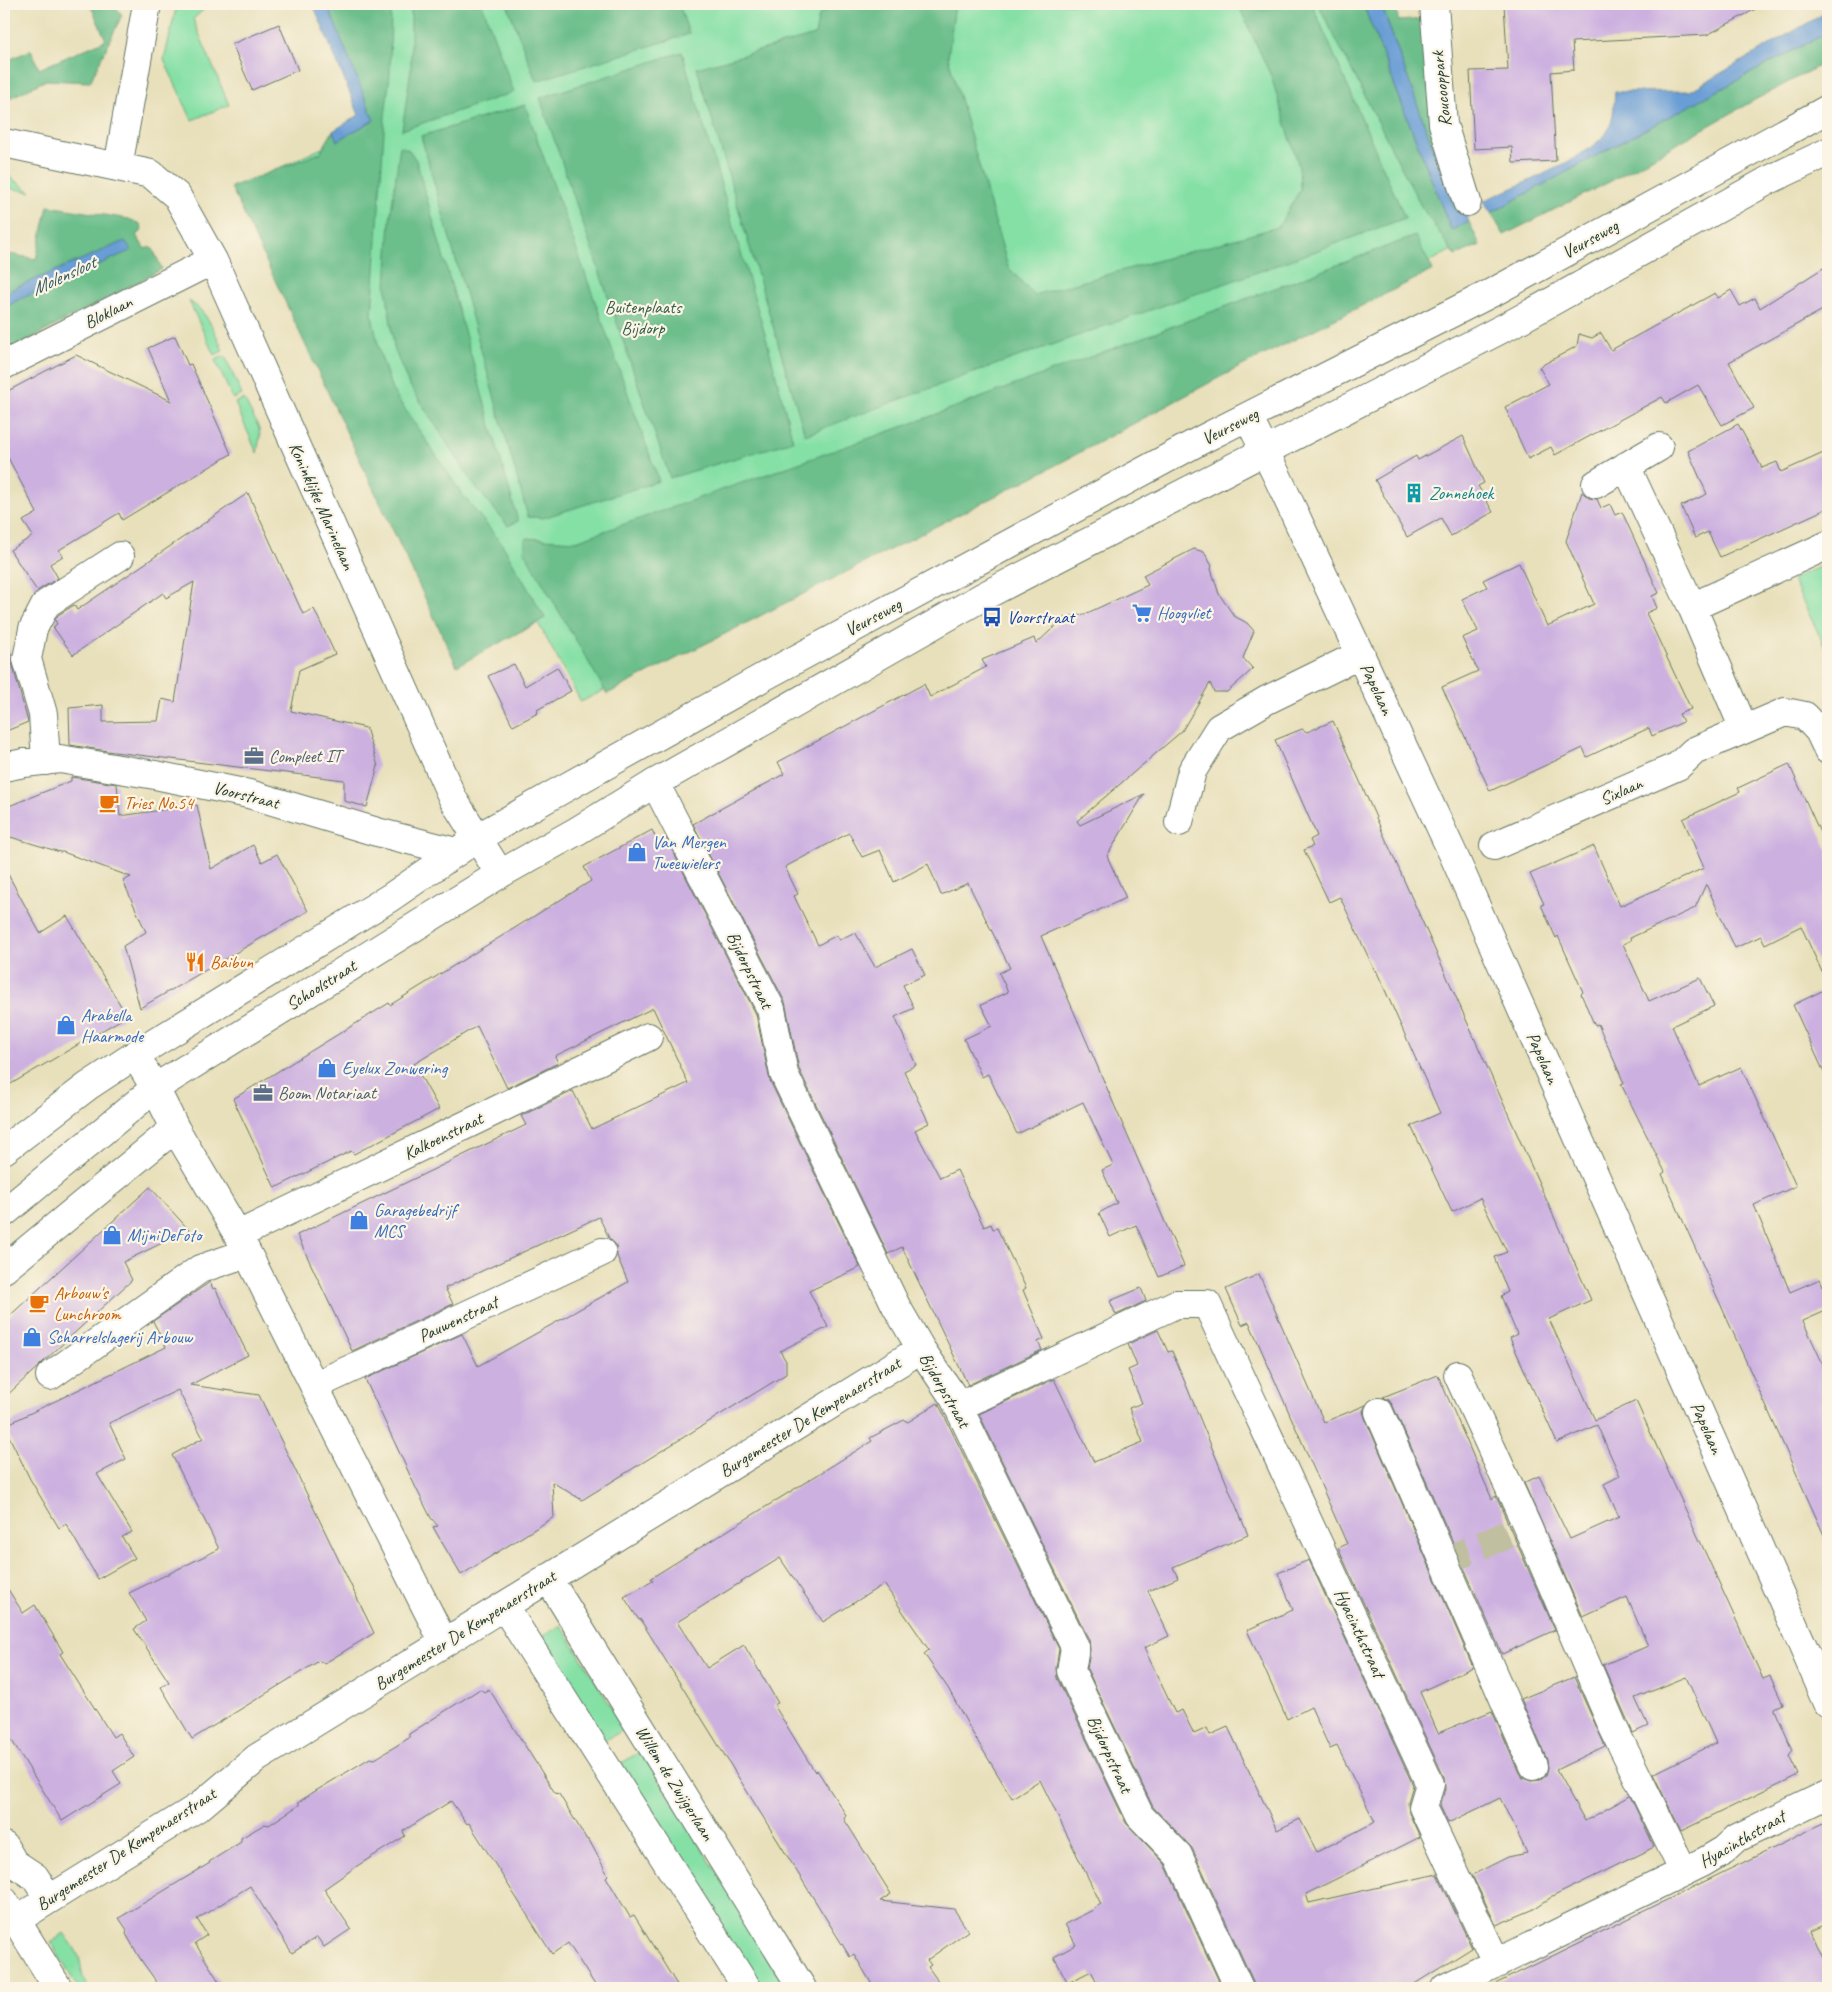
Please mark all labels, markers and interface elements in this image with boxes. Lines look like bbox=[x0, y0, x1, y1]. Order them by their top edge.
street label: Roucooppark bbox=[1426, 49, 1456, 128]
street label: Veurseweg bbox=[1558, 214, 1623, 263]
water label: Molensloot bbox=[28, 249, 103, 301]
street label: Bloklaan bbox=[80, 290, 137, 333]
park label: Buitenplaats Bijdorp bbox=[605, 296, 683, 339]
street label: Veurseweg bbox=[1198, 402, 1264, 450]
street label: Koninklijke Marinelaan bbox=[284, 439, 360, 574]
building icon: Zonnehoek bbox=[1403, 482, 1425, 504]
place label: Zonnehoek bbox=[1429, 482, 1495, 504]
street label: Veurseweg bbox=[841, 592, 906, 641]
supermarket icon: Hoogvliet bbox=[1131, 602, 1153, 624]
place label: Hoogvliet bbox=[1157, 602, 1212, 624]
bus stop icon: Voorstraat bbox=[981, 606, 1003, 628]
place label: Voorstraat bbox=[1007, 606, 1076, 628]
street label: Papelaan bbox=[1356, 660, 1399, 719]
office icon: Compleet IT bbox=[243, 745, 265, 767]
place label: Compleet IT bbox=[269, 745, 345, 767]
street label: Sixlaan bbox=[1596, 772, 1647, 810]
street label: Voorstraat bbox=[211, 776, 283, 814]
cafe icon: Tries No.54 bbox=[98, 792, 120, 814]
place label: Tries No.54 bbox=[124, 792, 195, 814]
place label: Van Mergen Tweewielers bbox=[652, 831, 727, 874]
shop icon: Van Mergen Tweewielers bbox=[626, 841, 648, 863]
street label: Bijdorpstraat bbox=[722, 928, 779, 1014]
restaurant icon: Baibun bbox=[184, 951, 206, 973]
place label: Baibun bbox=[210, 951, 254, 973]
street label: Schoolstraat bbox=[282, 954, 362, 1015]
place label: Arabella Haarmode bbox=[81, 1004, 144, 1047]
shop icon: Arabella Haarmode bbox=[55, 1014, 77, 1036]
street label: Papelaan bbox=[1522, 1029, 1565, 1088]
shop icon: Eyelux Zonwering bbox=[316, 1057, 338, 1079]
place label: Eyelux Zonwering bbox=[342, 1057, 449, 1079]
office icon: Boom Notariaat bbox=[252, 1082, 274, 1104]
place label: Boom Notariaat bbox=[278, 1082, 378, 1104]
street label: Kalkoenstraat bbox=[400, 1106, 488, 1165]
place label: Garagebedrijf MCS bbox=[374, 1199, 460, 1242]
shop icon: Garagebedrijf MCS bbox=[348, 1209, 370, 1231]
shop icon: MijniDeFoto bbox=[101, 1224, 123, 1246]
place label: MijniDeFoto bbox=[127, 1224, 203, 1246]
place label: Arbouw's Lunchroom bbox=[54, 1282, 121, 1325]
street label: Pauwenstraat bbox=[415, 1290, 504, 1347]
cafe icon: Arbouw's Lunchroom bbox=[28, 1292, 50, 1314]
shop icon: Scharrelslagerij Arbouw bbox=[21, 1326, 43, 1348]
place label: Scharrelslagerij Arbouw bbox=[47, 1326, 194, 1348]
street label: Bijdorpstraat bbox=[915, 1349, 976, 1433]
street label: Burgemeester De Kempenaerstraat bbox=[715, 1351, 907, 1482]
street label: Papelaan bbox=[1686, 1399, 1729, 1458]
street label: Burgemeester De Kempenaerstraat bbox=[370, 1564, 562, 1695]
street label: Hyacinthstraat bbox=[1330, 1585, 1391, 1684]
street label: Bijdorpstraat bbox=[1082, 1712, 1138, 1798]
street label: Willem de Zwijgerlaan bbox=[631, 1721, 720, 1845]
street label: Burgemeester De Kempenaerstraat bbox=[32, 1782, 222, 1915]
street label: Hyacinthstraat bbox=[1695, 1804, 1792, 1872]

